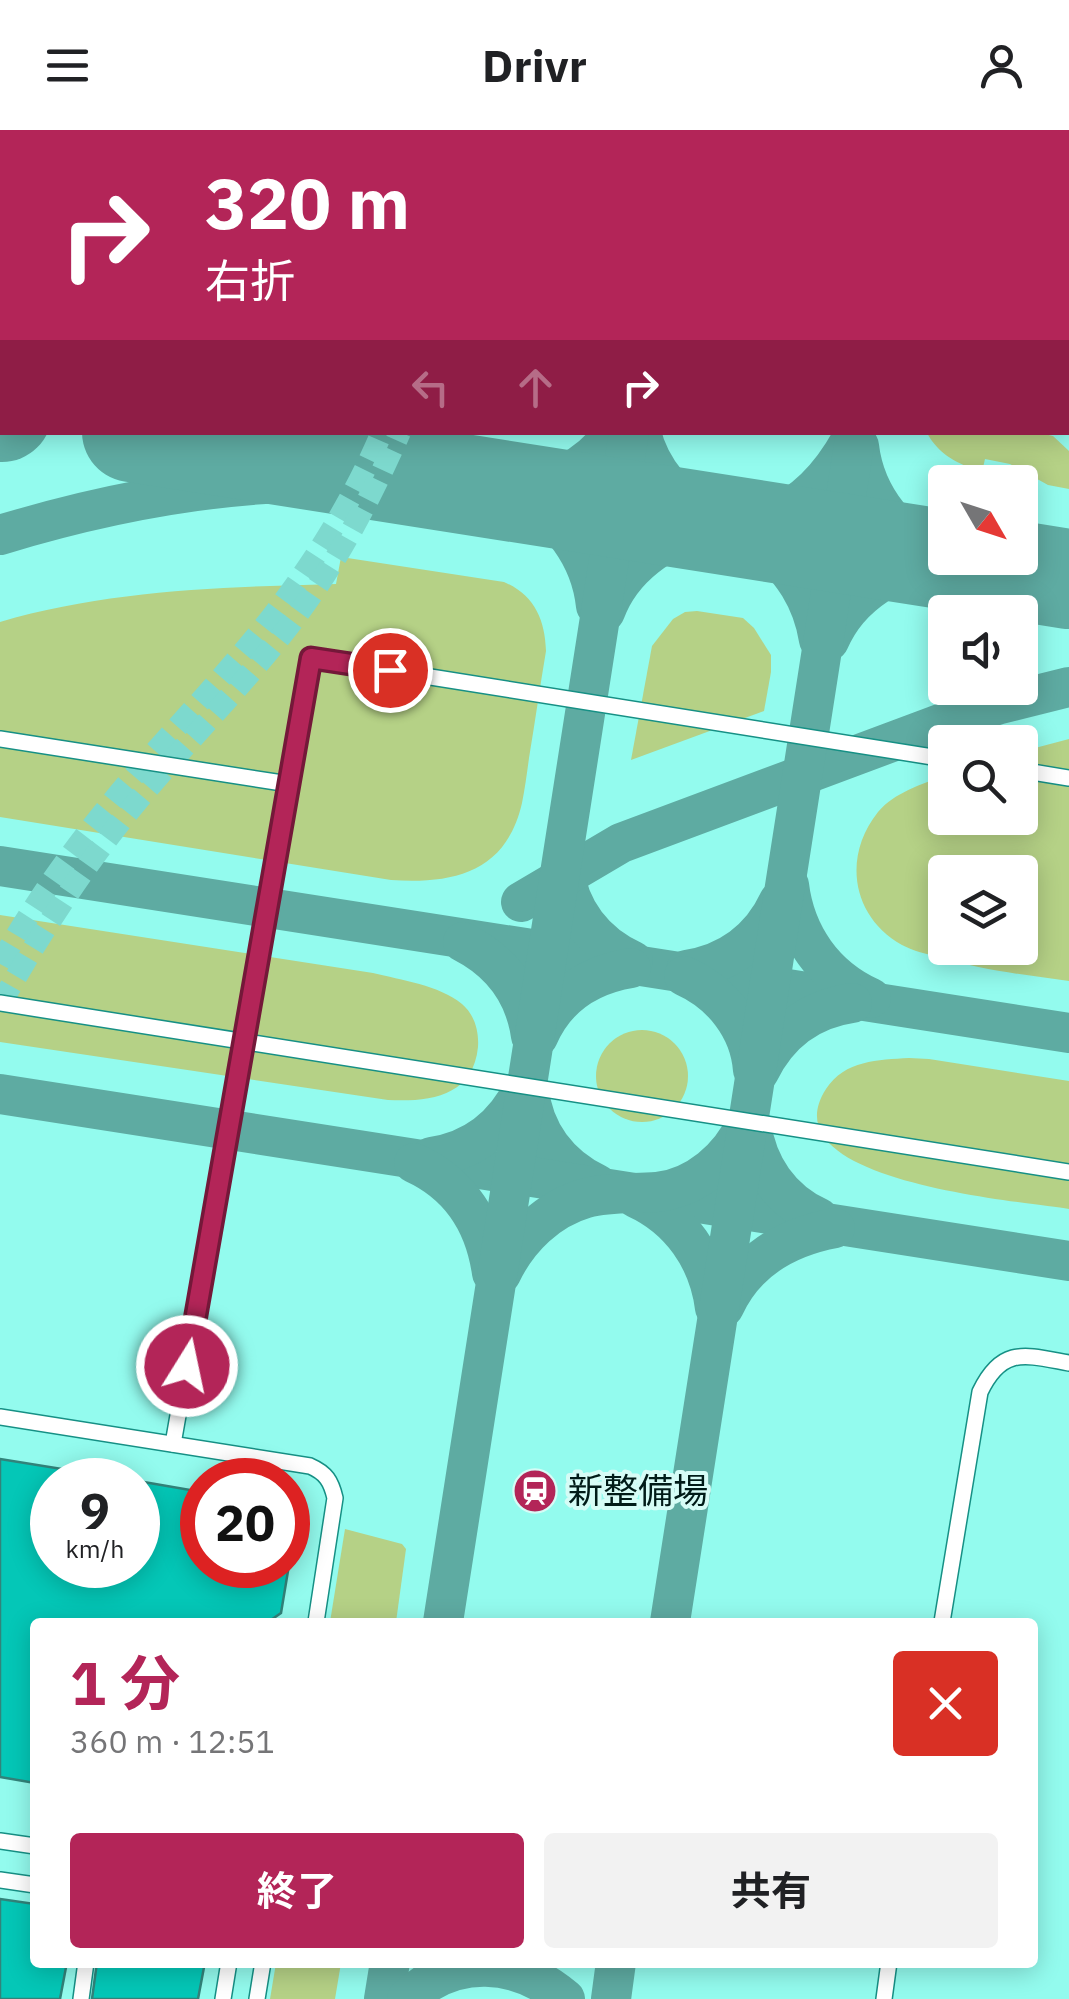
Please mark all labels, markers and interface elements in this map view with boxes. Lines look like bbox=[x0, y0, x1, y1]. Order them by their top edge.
text: Drivr bbox=[482, 36, 587, 94]
icon: menu bbox=[40, 38, 95, 93]
icon: person bbox=[974, 38, 1029, 93]
text: 320 m bbox=[205, 157, 410, 248]
icon: right bbox=[40, 170, 170, 300]
text: 右折 bbox=[205, 251, 295, 309]
icon: left bbox=[403, 360, 458, 415]
icon: ahead bbox=[508, 360, 563, 415]
icon: right bbox=[613, 360, 668, 415]
north arrow bbox=[928, 465, 1038, 575]
map controls bbox=[928, 465, 1038, 965]
button: sound bbox=[928, 595, 1038, 705]
pin bbox=[348, 628, 433, 713]
icon: arrive bbox=[363, 643, 418, 698]
button: search bbox=[928, 725, 1038, 835]
button: layers bbox=[928, 855, 1038, 965]
position arrow bbox=[135, 1314, 239, 1418]
speed limit sign: 20 bbox=[180, 1458, 310, 1588]
place label: 新整備場 bbox=[568, 1467, 708, 1513]
station icon: 新整備場 bbox=[512, 1468, 558, 1514]
text: 9 bbox=[80, 1478, 110, 1543]
text: km/h bbox=[66, 1532, 124, 1565]
text: 1 分 bbox=[70, 1643, 180, 1722]
button: close bbox=[893, 1651, 998, 1756]
text: 360 m · 12:51 bbox=[70, 1720, 275, 1762]
button: 終了 bbox=[70, 1833, 524, 1948]
button: 共有 bbox=[544, 1833, 998, 1948]

